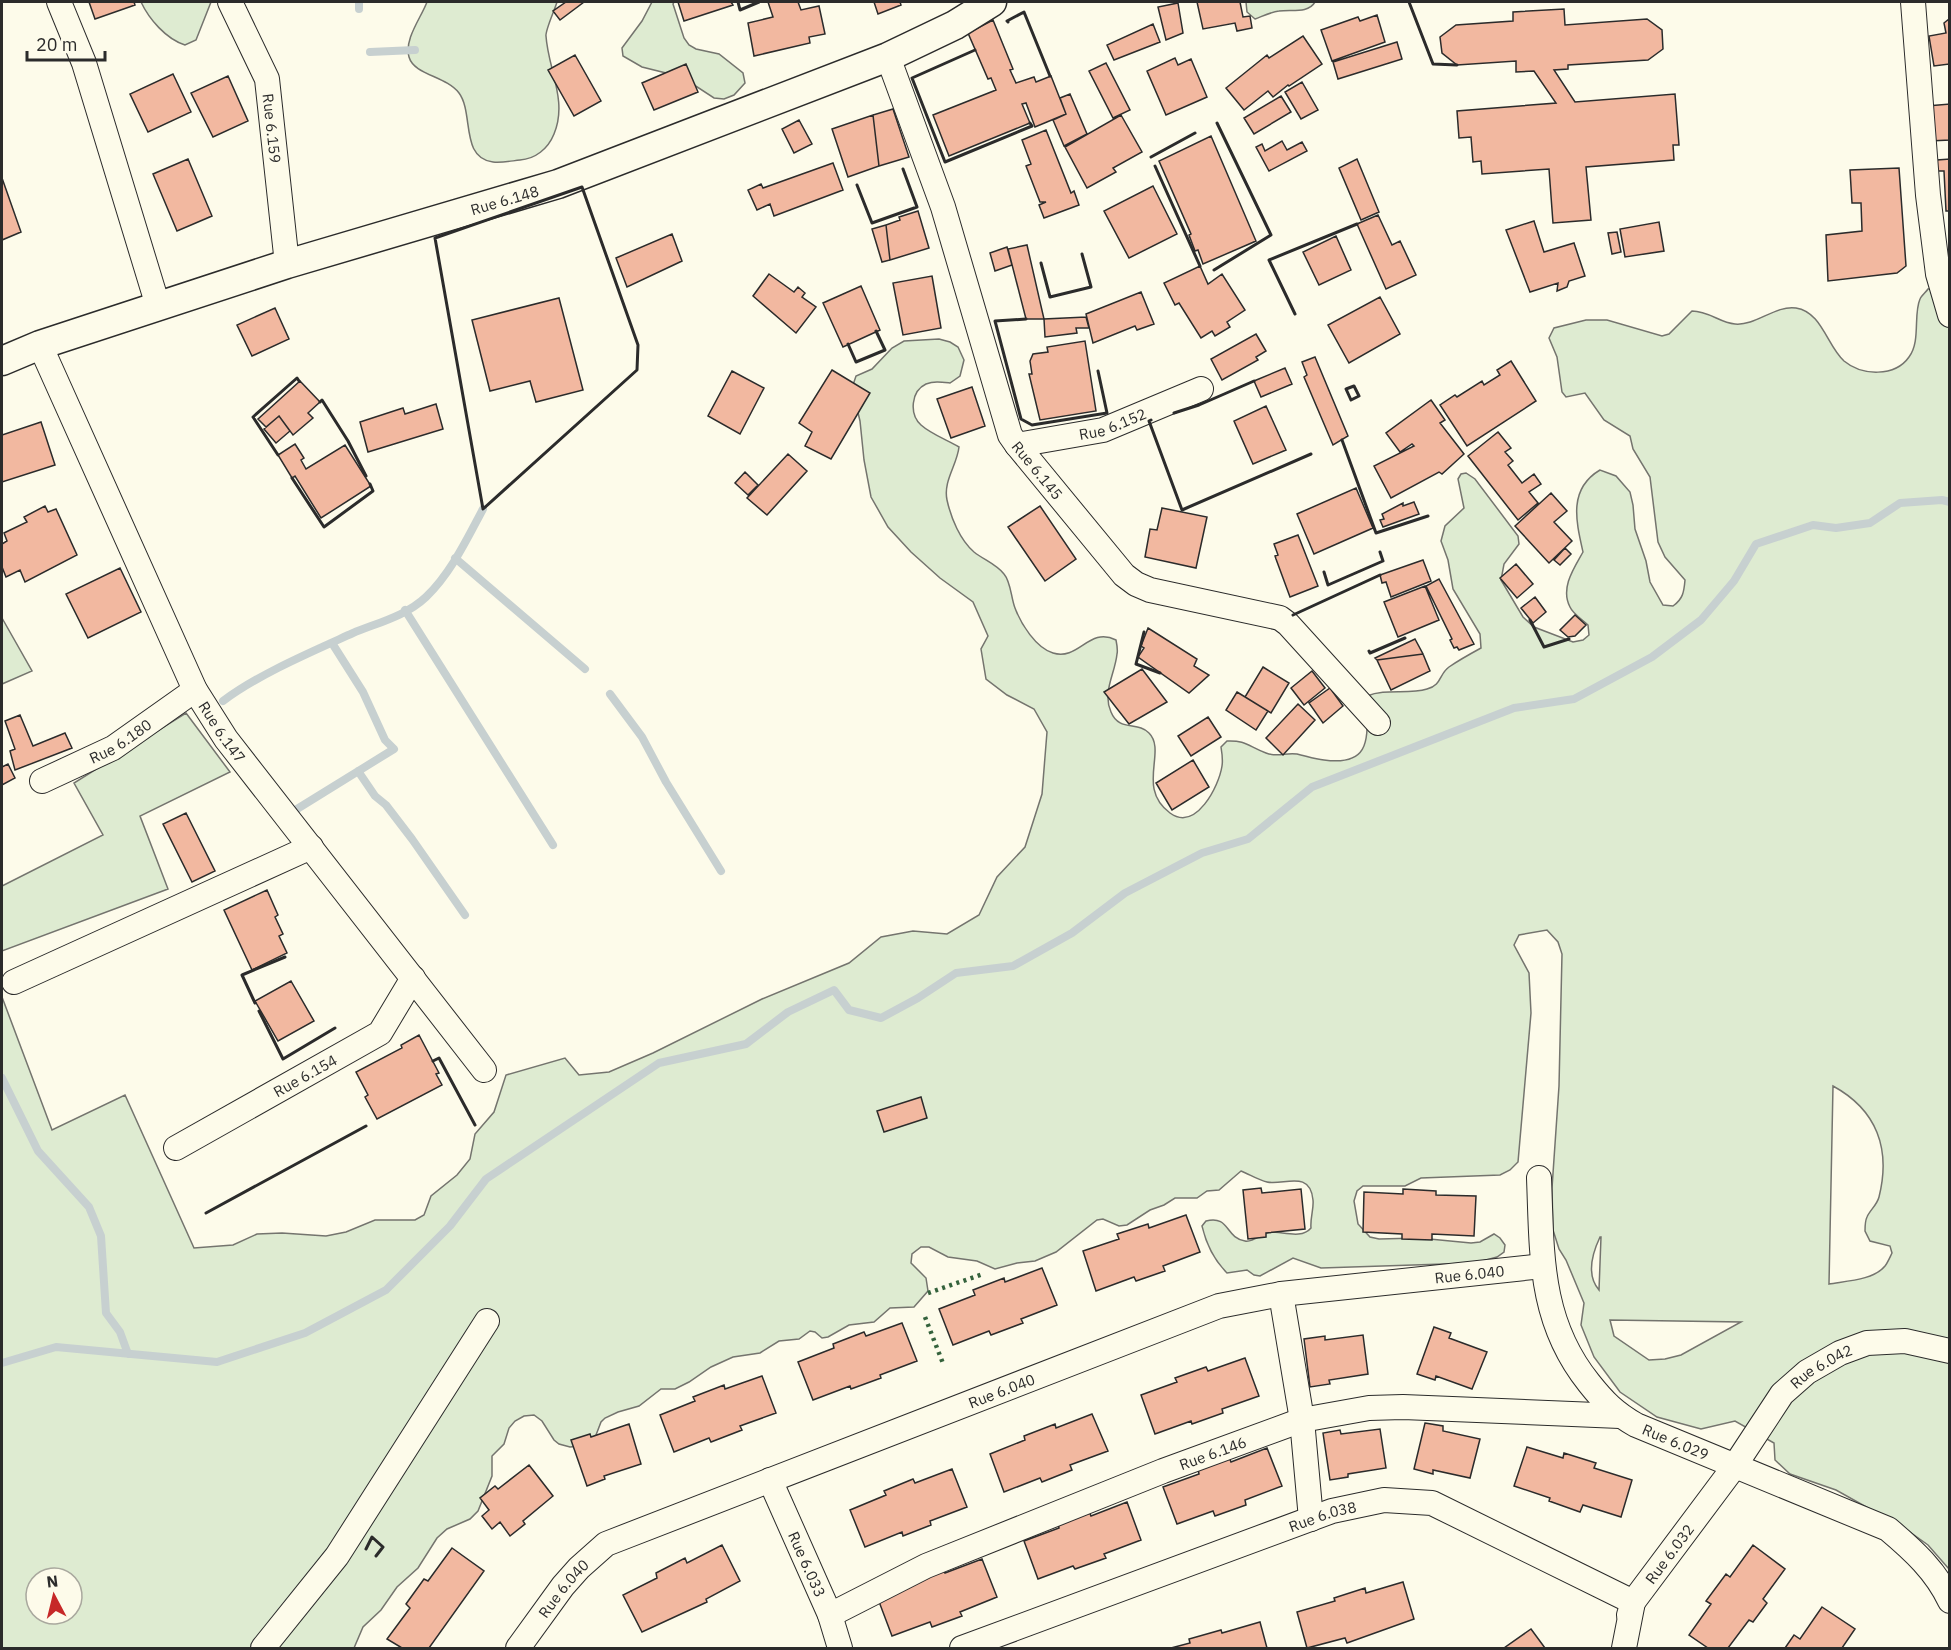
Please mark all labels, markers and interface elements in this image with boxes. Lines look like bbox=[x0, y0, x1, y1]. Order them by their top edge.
scale bar bbox=[27, 24, 105, 62]
text: 20 m bbox=[36, 33, 78, 56]
street label: Rue 6.159 bbox=[259, 92, 286, 164]
street label: Rue 6.148 bbox=[468, 181, 541, 219]
street label: Rue 6.152 bbox=[1077, 404, 1149, 444]
street label: Rue 6.145 bbox=[1008, 437, 1067, 503]
street label: Rue 6.147 bbox=[195, 697, 250, 766]
street label: Rue 6.180 bbox=[86, 714, 155, 767]
street label: Rue 6.154 bbox=[270, 1050, 340, 1101]
street label: Rue 6.040 bbox=[1434, 1261, 1505, 1287]
street label: Rue 6.042 bbox=[1786, 1340, 1855, 1392]
street label: Rue 6.040 bbox=[965, 1369, 1038, 1412]
street label: Rue 6.029 bbox=[1640, 1419, 1712, 1464]
street label: Rue 6.146 bbox=[1176, 1432, 1249, 1474]
street label: Rue 6.038 bbox=[1286, 1497, 1358, 1536]
street label: Rue 6.032 bbox=[1641, 1520, 1698, 1587]
street label: Rue 6.033 bbox=[784, 1528, 830, 1600]
street label: Rue 6.040 bbox=[534, 1555, 592, 1621]
north arrow bbox=[24, 1566, 84, 1626]
text: N bbox=[45, 1570, 59, 1592]

